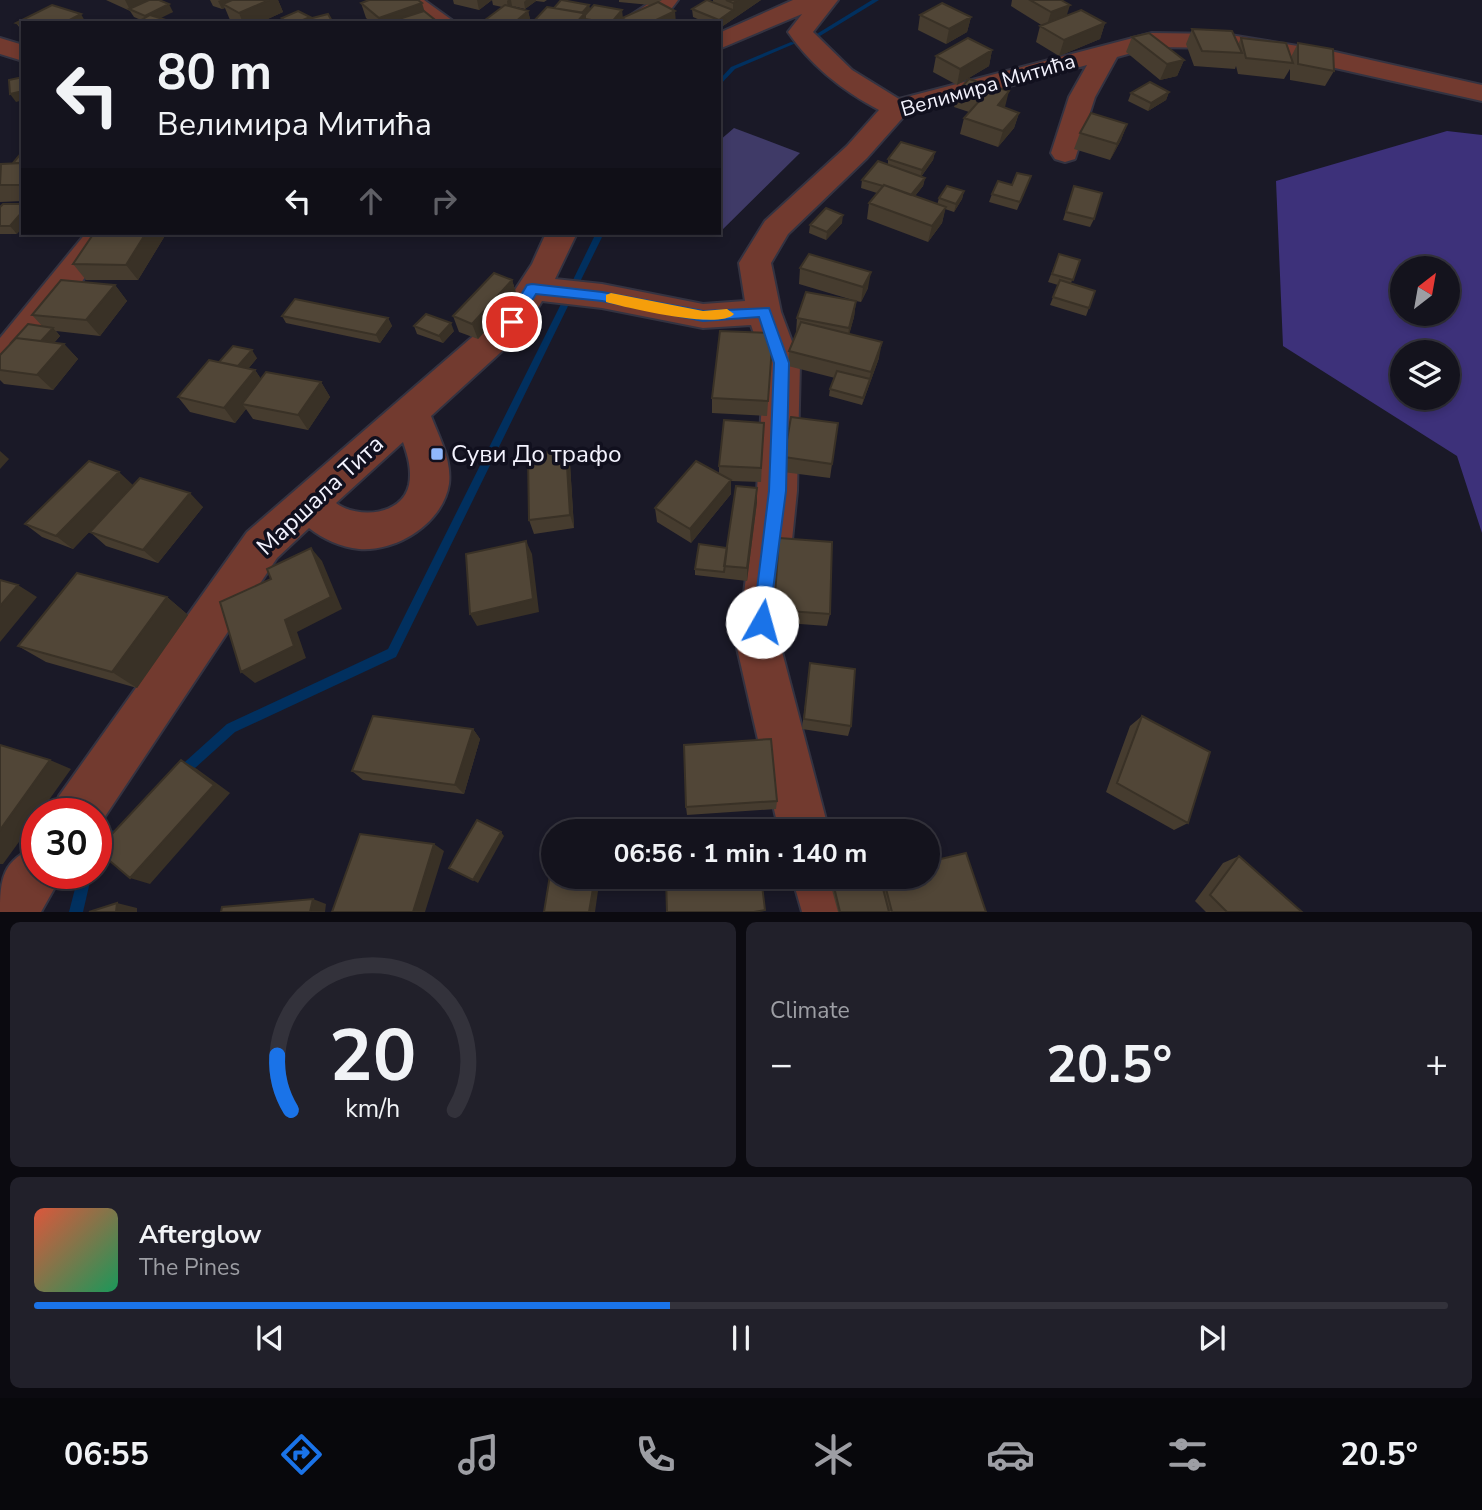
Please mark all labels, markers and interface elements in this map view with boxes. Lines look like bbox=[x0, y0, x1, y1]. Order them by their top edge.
text: 80 m bbox=[157, 39, 272, 106]
street label: Велимира Митића bbox=[897, 47, 1079, 123]
icon: left bbox=[42, 49, 133, 140]
text: Велимира Митића bbox=[157, 103, 432, 146]
icon: left bbox=[279, 182, 317, 220]
icon: ahead bbox=[352, 182, 390, 220]
icon: right bbox=[425, 182, 463, 220]
north arrow bbox=[1390, 256, 1460, 326]
map controls bbox=[1390, 256, 1460, 410]
pin bbox=[482, 292, 542, 352]
icon: arrive bbox=[493, 303, 531, 341]
button: layers bbox=[1390, 340, 1460, 410]
street label: Маршала Тита bbox=[250, 428, 390, 562]
place label: Суви До трафо bbox=[451, 438, 622, 470]
marker: Суви До трафо bbox=[429, 446, 445, 462]
position arrow bbox=[725, 585, 799, 659]
speed limit sign: 30 bbox=[21, 798, 112, 889]
text: 06:56 · 1 min · 140 m bbox=[614, 836, 867, 871]
text: Climate bbox=[770, 995, 850, 1026]
text: 20 bbox=[329, 1007, 417, 1107]
text: 20.5° bbox=[1046, 1029, 1172, 1100]
text: − bbox=[770, 1039, 793, 1090]
text: + bbox=[1425, 1039, 1448, 1090]
text: km/h bbox=[345, 1092, 401, 1126]
text: Afterglow bbox=[139, 1217, 262, 1252]
text: The Pines bbox=[139, 1252, 240, 1283]
icon: previous bbox=[251, 1319, 289, 1357]
icon: pause bbox=[722, 1319, 760, 1357]
icon: next bbox=[1193, 1319, 1231, 1357]
icon: directions bbox=[277, 1430, 326, 1479]
icon: music bbox=[454, 1430, 503, 1479]
icon: phone bbox=[631, 1430, 680, 1479]
icon: climate bbox=[809, 1430, 858, 1479]
icon: car bbox=[986, 1430, 1035, 1479]
icon: filters bbox=[1163, 1430, 1212, 1479]
text: 06:55 bbox=[64, 1433, 149, 1476]
text: 20.5° bbox=[1340, 1433, 1418, 1476]

